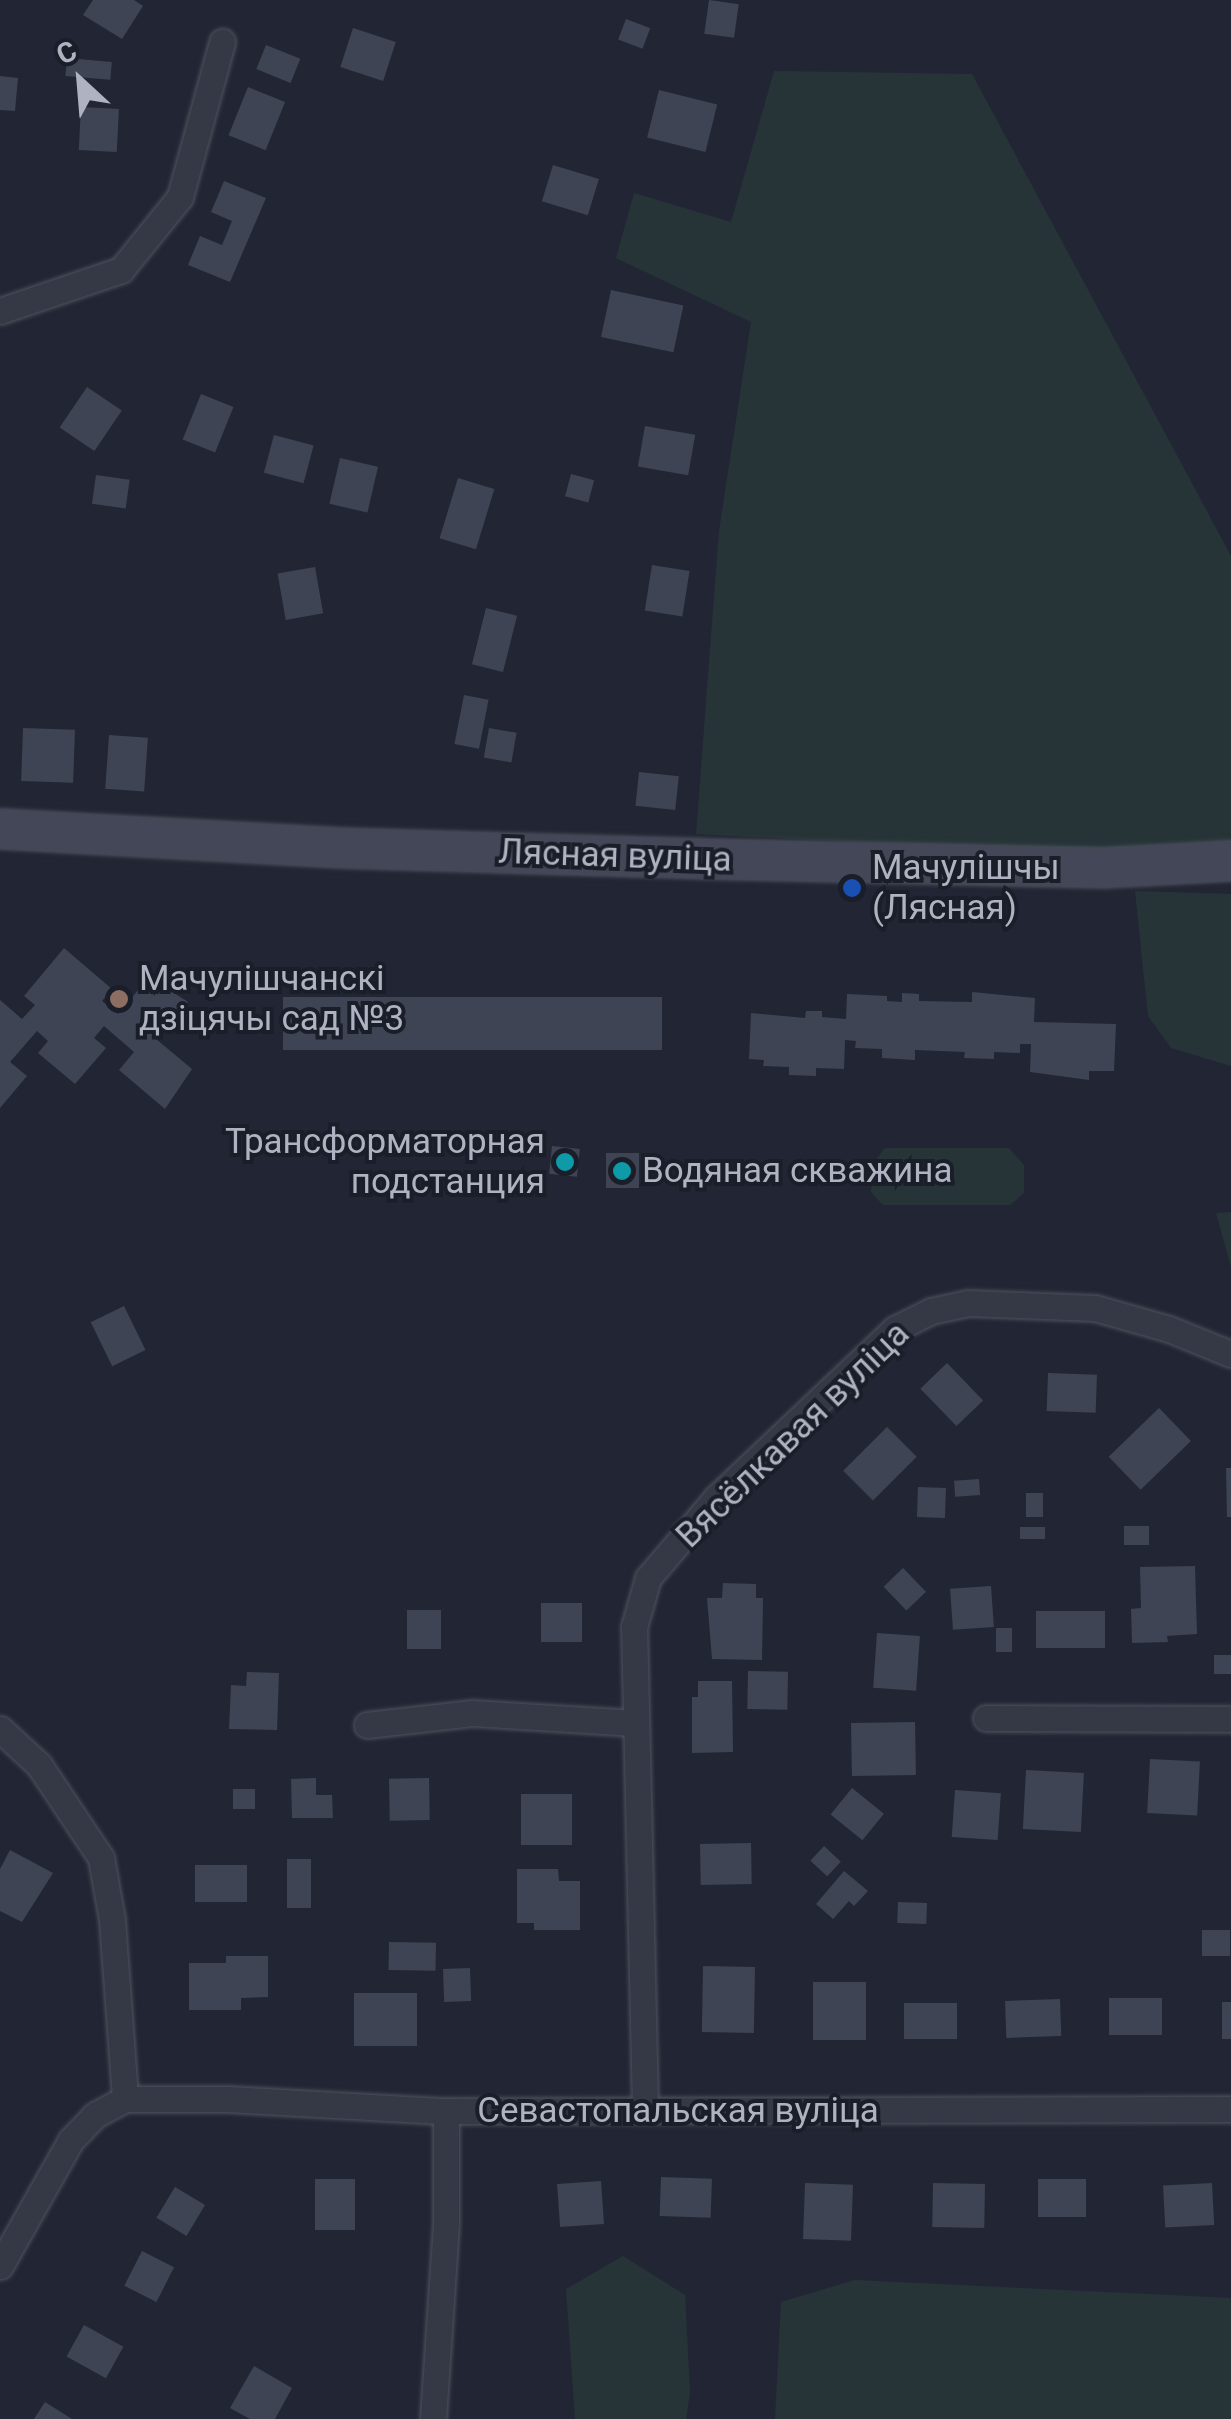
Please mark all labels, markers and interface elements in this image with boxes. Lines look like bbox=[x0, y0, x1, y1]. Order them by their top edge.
north arrow bbox=[30, 30, 130, 130]
text: С bbox=[51, 34, 82, 71]
street label: Лясная вуліца bbox=[498, 831, 732, 881]
place label: Мачулішчы (Лясная) bbox=[872, 847, 1060, 929]
marker: Мачулішчы (Лясная) bbox=[841, 877, 863, 899]
place label: Мачулішчанскі дзіцячы сад №3 bbox=[139, 958, 404, 1040]
marker: Мачулішчанскі дзіцячы сад №3 bbox=[108, 988, 130, 1010]
place label: Трансформаторная подстанция bbox=[225, 1121, 545, 1203]
place label: Водяная скважина bbox=[642, 1150, 953, 1192]
marker: Трансформаторная подстанция bbox=[554, 1151, 576, 1173]
marker: Водяная скважина bbox=[611, 1160, 633, 1182]
street label: Вясёлкавая вуліца bbox=[668, 1313, 918, 1557]
street label: Севастопальская вуліца bbox=[477, 2090, 879, 2132]

